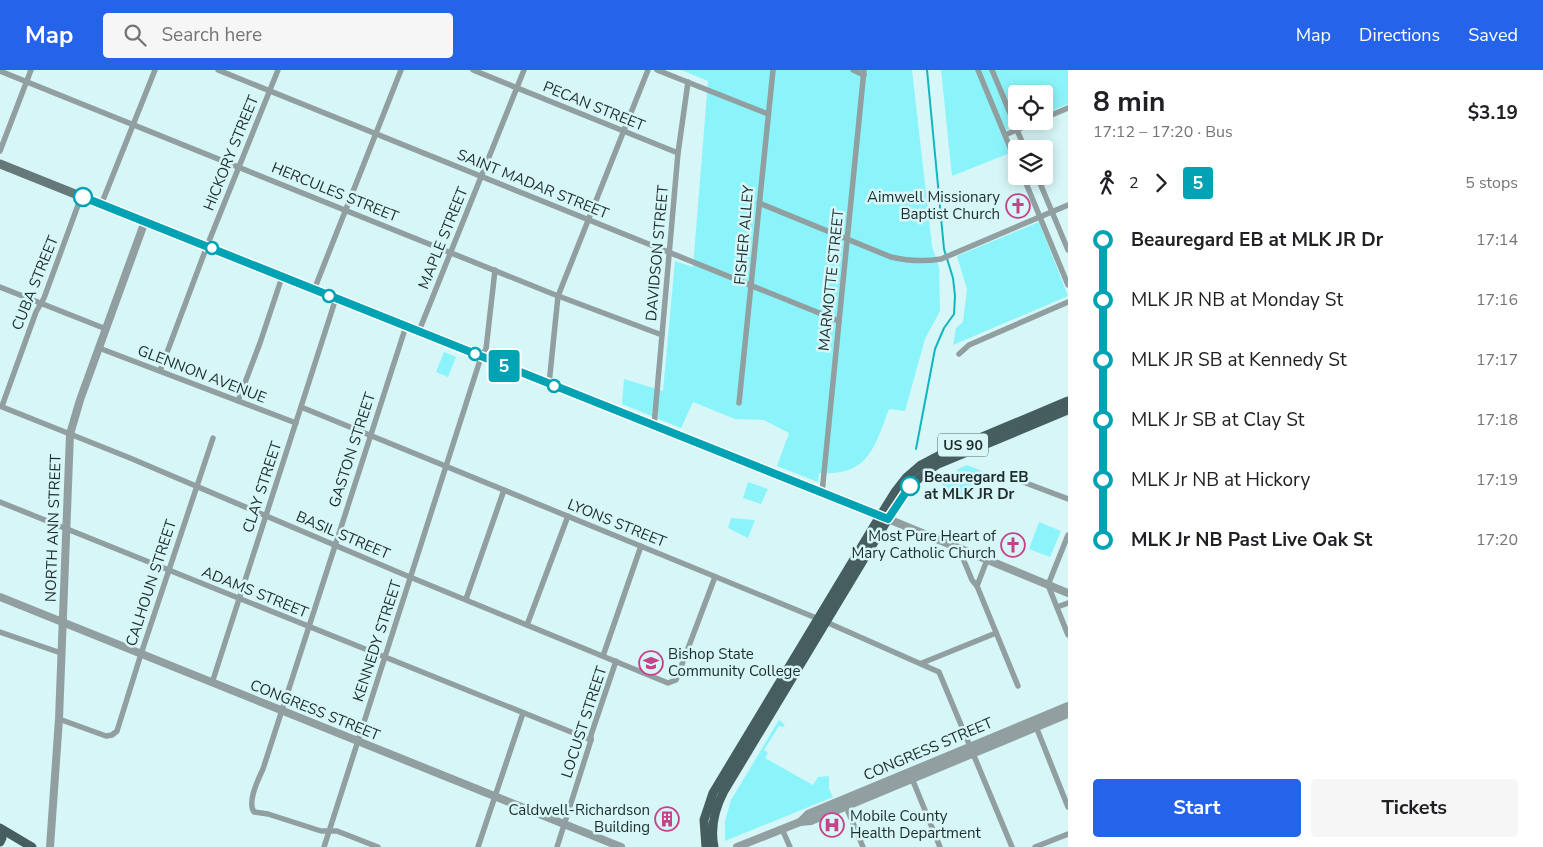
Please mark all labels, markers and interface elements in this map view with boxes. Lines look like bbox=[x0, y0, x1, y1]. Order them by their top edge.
search box bbox=[103, 13, 453, 58]
text: Map bbox=[25, 19, 73, 51]
icon: search bbox=[121, 21, 149, 49]
text: Search here bbox=[161, 22, 262, 48]
text: Map bbox=[1296, 23, 1331, 47]
text: Directions bbox=[1359, 23, 1440, 47]
text: Saved bbox=[1468, 23, 1518, 47]
street label: PECAN STREET bbox=[540, 76, 648, 136]
text: 8 min bbox=[1093, 83, 1165, 121]
map controls bbox=[1008, 85, 1053, 185]
button: locate bbox=[1008, 85, 1053, 130]
street label: HICKORY STREET bbox=[199, 92, 263, 214]
text: $3.19 bbox=[1468, 100, 1518, 126]
text: 17:12 – 17:20 · Bus bbox=[1093, 121, 1233, 143]
button: layers bbox=[1008, 140, 1053, 185]
street label: SAINT MADAR STREET bbox=[454, 144, 612, 224]
street label: HERCULES STREET bbox=[269, 157, 401, 227]
icon: walk bbox=[1093, 169, 1121, 197]
icon: forward bbox=[1147, 169, 1175, 197]
text: 5 bbox=[1193, 171, 1203, 195]
text: 2 bbox=[1129, 172, 1139, 194]
text: 5 stops bbox=[1465, 172, 1518, 194]
street label: FISHER ALLEY bbox=[730, 183, 758, 286]
street label: MAPLE STREET bbox=[413, 184, 473, 292]
street label: DAVIDSON STREET bbox=[641, 184, 673, 322]
unlabelled marker bbox=[73, 187, 93, 207]
place label: Aimwell Missionary Baptist Church bbox=[867, 187, 1000, 224]
church icon: Aimwell Missionary Baptist Church bbox=[1005, 193, 1031, 219]
street label: MARMOTTE STREET bbox=[814, 208, 848, 352]
text: Beauregard EB at MLK JR Dr bbox=[1131, 227, 1383, 253]
text: 17:14 bbox=[1476, 229, 1518, 251]
street label: CUBA STREET bbox=[7, 233, 63, 333]
unlabelled marker bbox=[205, 241, 219, 255]
text: MLK JR NB at Monday St bbox=[1131, 287, 1343, 313]
unlabelled marker bbox=[322, 289, 336, 303]
text: 17:16 bbox=[1476, 289, 1518, 311]
street label: GLENNON AVENUE bbox=[135, 340, 269, 408]
unlabelled marker bbox=[468, 347, 482, 361]
text: MLK JR SB at Kennedy St bbox=[1131, 347, 1347, 373]
text: 17:17 bbox=[1476, 349, 1518, 371]
line badge: 5 bbox=[488, 350, 520, 382]
text: 5 bbox=[499, 354, 509, 378]
unlabelled marker bbox=[547, 379, 561, 393]
street label: GASTON STREET bbox=[324, 390, 380, 510]
text: MLK Jr SB at Clay St bbox=[1131, 407, 1305, 433]
text: 17:18 bbox=[1476, 409, 1518, 431]
road number: US 90 bbox=[938, 434, 988, 456]
street label: CLAY STREET bbox=[238, 439, 286, 535]
street label: NORTH ANN STREET bbox=[40, 454, 66, 602]
place label: Beauregard EB at MLK JR Dr bbox=[924, 467, 1029, 504]
text: MLK Jr NB at Hickory bbox=[1131, 467, 1310, 493]
text: 17:19 bbox=[1476, 469, 1518, 491]
marker: Beauregard EB at MLK JR Dr bbox=[900, 476, 920, 496]
street label: LYONS STREET bbox=[565, 494, 669, 552]
street label: BASIL STREET bbox=[293, 506, 393, 564]
street label: CALHOUN STREET bbox=[121, 517, 181, 649]
place label: Most Pure Heart of Mary Catholic Church bbox=[851, 526, 997, 563]
text: MLK Jr NB Past Live Oak St bbox=[1131, 527, 1372, 553]
text: 17:20 bbox=[1476, 529, 1518, 551]
church icon: Most Pure Heart of Mary Catholic Church bbox=[1000, 532, 1026, 558]
street label: ADAMS STREET bbox=[199, 562, 311, 622]
street label: KENNEDY STREET bbox=[348, 578, 406, 704]
place label: Bishop State Community College bbox=[668, 644, 800, 681]
school or university icon: Bishop State Community College bbox=[638, 650, 664, 676]
street label: LOCUST STREET bbox=[557, 664, 611, 780]
street label: CONGRESS STREET bbox=[247, 675, 383, 745]
street label: CONGRESS STREET bbox=[860, 713, 996, 785]
button: Start bbox=[1093, 779, 1301, 837]
button: Tickets bbox=[1311, 779, 1518, 837]
place label: Caldwell-Richardson Building bbox=[508, 800, 650, 837]
building icon: Caldwell-Richardson Building bbox=[654, 806, 680, 832]
place label: Mobile County Health Department bbox=[850, 806, 981, 843]
hospital icon: Mobile County Health Department bbox=[819, 812, 845, 838]

